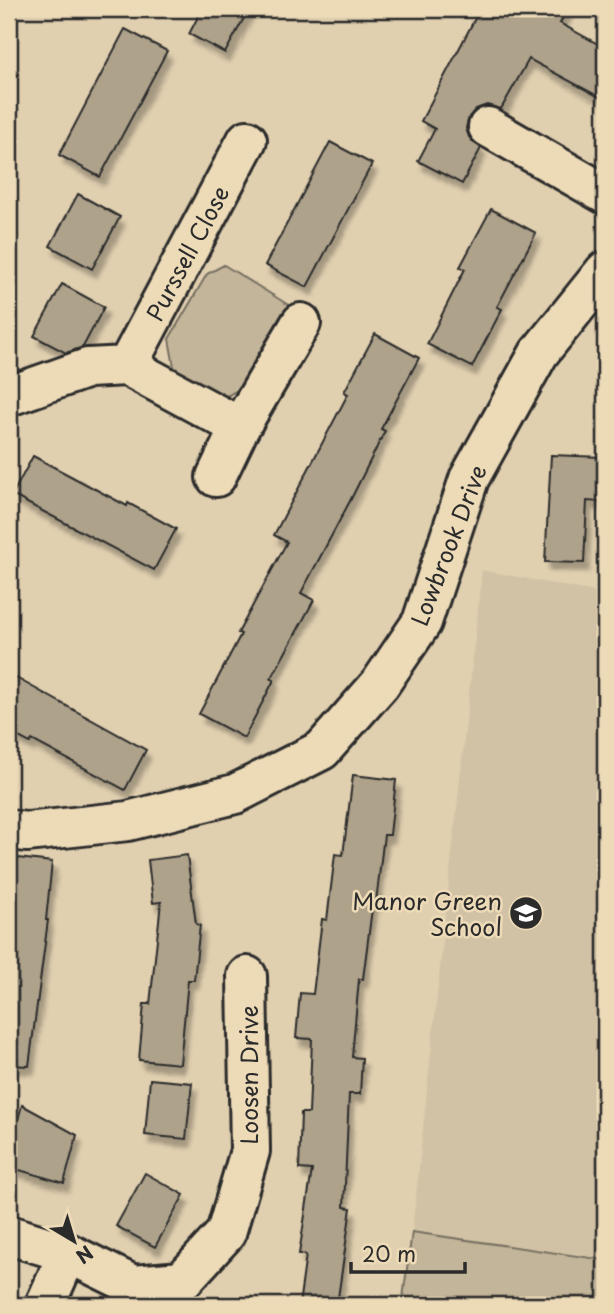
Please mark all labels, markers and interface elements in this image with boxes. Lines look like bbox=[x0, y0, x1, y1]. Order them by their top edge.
street label: Purssell Close bbox=[137, 179, 237, 327]
street label: Lowbrook Drive bbox=[401, 459, 495, 631]
place label: Manor Green School bbox=[352, 883, 502, 944]
school or university icon: Manor Green School bbox=[507, 894, 545, 932]
street label: Loosen Drive bbox=[231, 1005, 266, 1145]
north arrow bbox=[38, 1206, 108, 1276]
scale bar bbox=[351, 1230, 465, 1274]
text: 20 m bbox=[362, 1237, 416, 1269]
text: N bbox=[71, 1240, 100, 1271]

